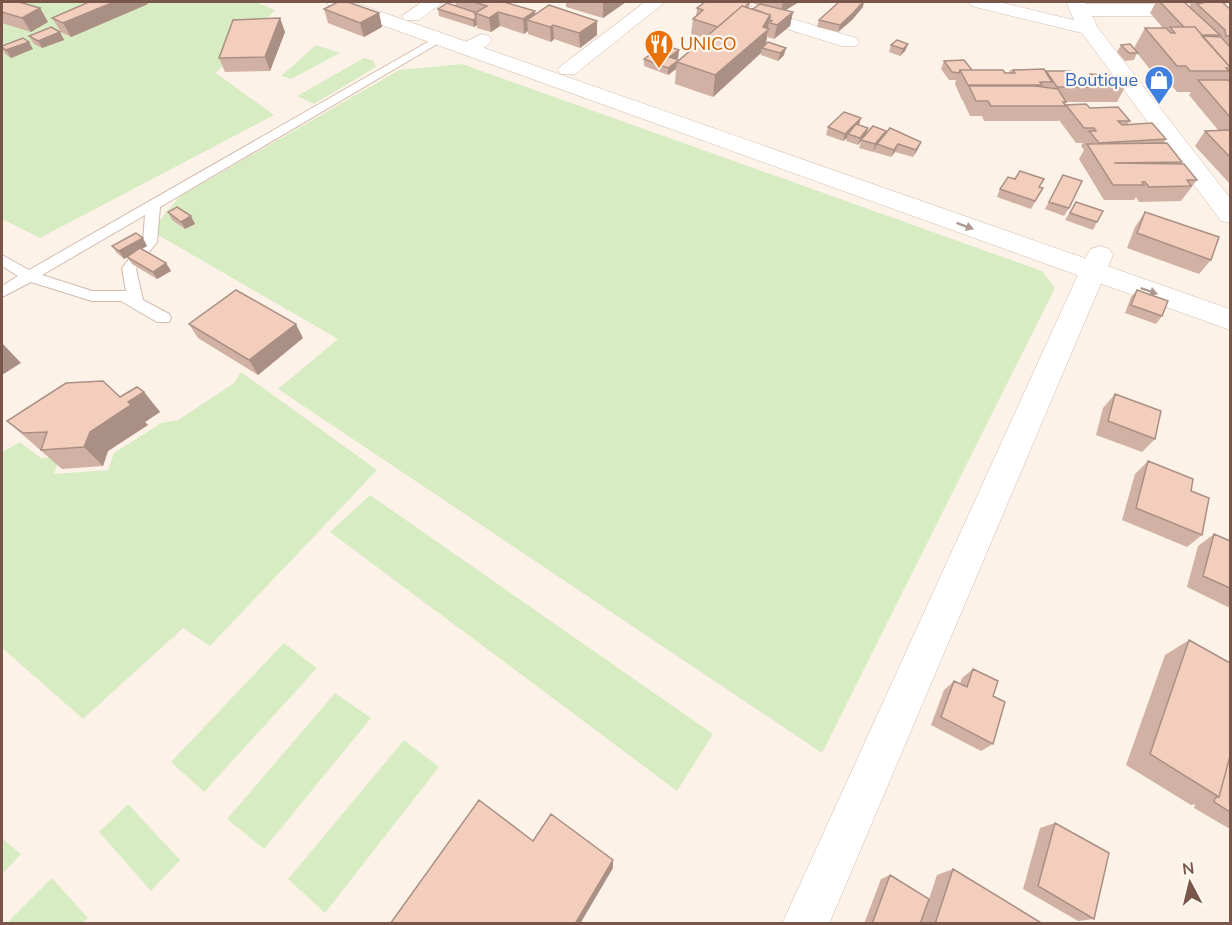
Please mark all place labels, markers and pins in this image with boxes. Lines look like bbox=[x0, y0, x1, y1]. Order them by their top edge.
restaurant icon: UNICO bbox=[643, 28, 675, 70]
place label: UNICO bbox=[680, 32, 737, 56]
shop icon: Boutique bbox=[1143, 64, 1175, 106]
place label: Boutique bbox=[1065, 68, 1138, 92]

